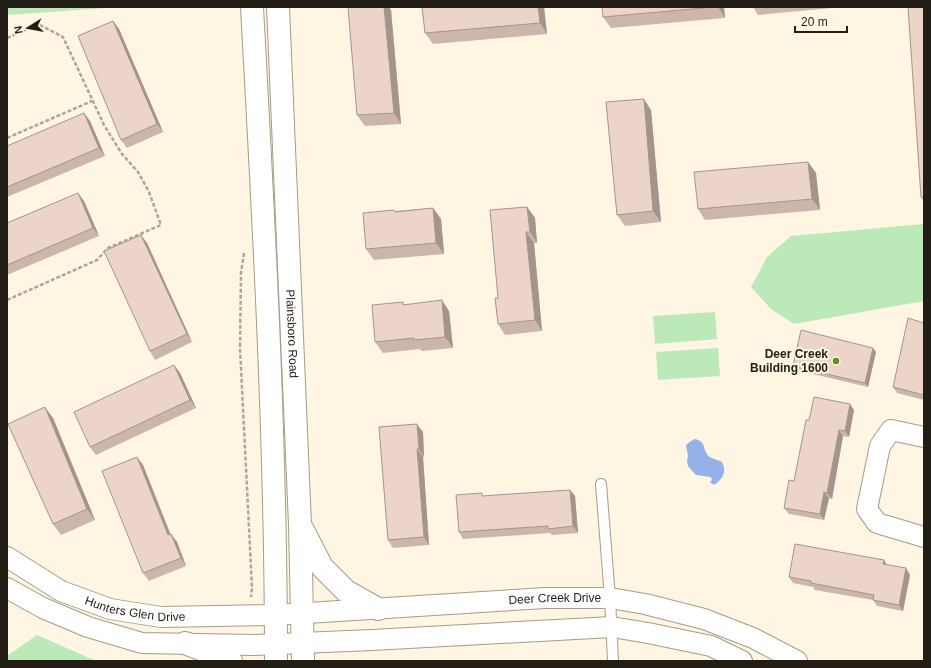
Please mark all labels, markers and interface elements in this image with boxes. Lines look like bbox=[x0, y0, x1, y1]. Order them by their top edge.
north arrow bbox=[8, 8, 48, 48]
scale bar bbox=[795, 8, 847, 34]
text: 20 m bbox=[801, 15, 828, 29]
text: N bbox=[12, 25, 25, 35]
street label: Plainsboro Road bbox=[283, 289, 301, 378]
place label: Deer Creek Building 1600 bbox=[750, 347, 828, 375]
marker: Deer Creek Building 1600 bbox=[831, 356, 841, 366]
street label: Deer Creek Drive bbox=[508, 591, 602, 607]
street label: Hunters Glen Drive bbox=[83, 593, 186, 624]

